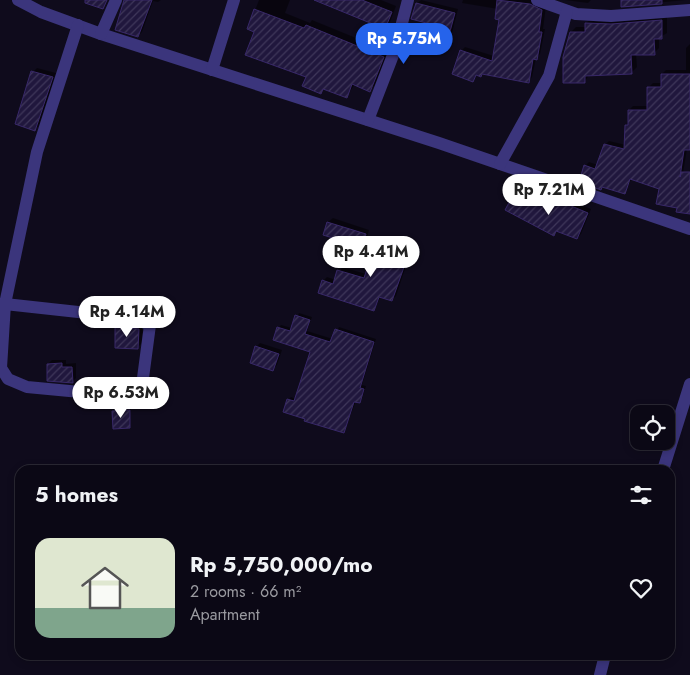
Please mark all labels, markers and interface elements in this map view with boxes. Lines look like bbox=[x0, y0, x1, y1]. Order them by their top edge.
pin: Rp 5.75M bbox=[352, 22, 456, 65]
text: Rp 5.75M bbox=[367, 27, 441, 50]
pin: Rp 7.21M bbox=[497, 174, 601, 216]
text: Rp 7.21M bbox=[513, 178, 585, 201]
pin: Rp 4.41M bbox=[319, 236, 423, 278]
text: Rp 4.41M bbox=[334, 240, 408, 263]
pin: Rp 4.14M bbox=[75, 296, 179, 338]
text: Rp 4.14M bbox=[90, 300, 164, 323]
pin: Rp 6.53M bbox=[69, 376, 173, 419]
text: Rp 6.53M bbox=[83, 381, 159, 404]
map controls bbox=[630, 405, 675, 450]
button: locate bbox=[630, 405, 675, 450]
text: 5 homes bbox=[35, 480, 118, 510]
icon: filters bbox=[627, 481, 655, 509]
text: Rp 5,750,000/mo bbox=[190, 550, 373, 580]
icon: home bbox=[75, 558, 135, 618]
icon: heart bbox=[627, 574, 655, 602]
text: 2 rooms · 66 m² bbox=[190, 580, 301, 603]
text: Apartment bbox=[190, 603, 260, 626]

